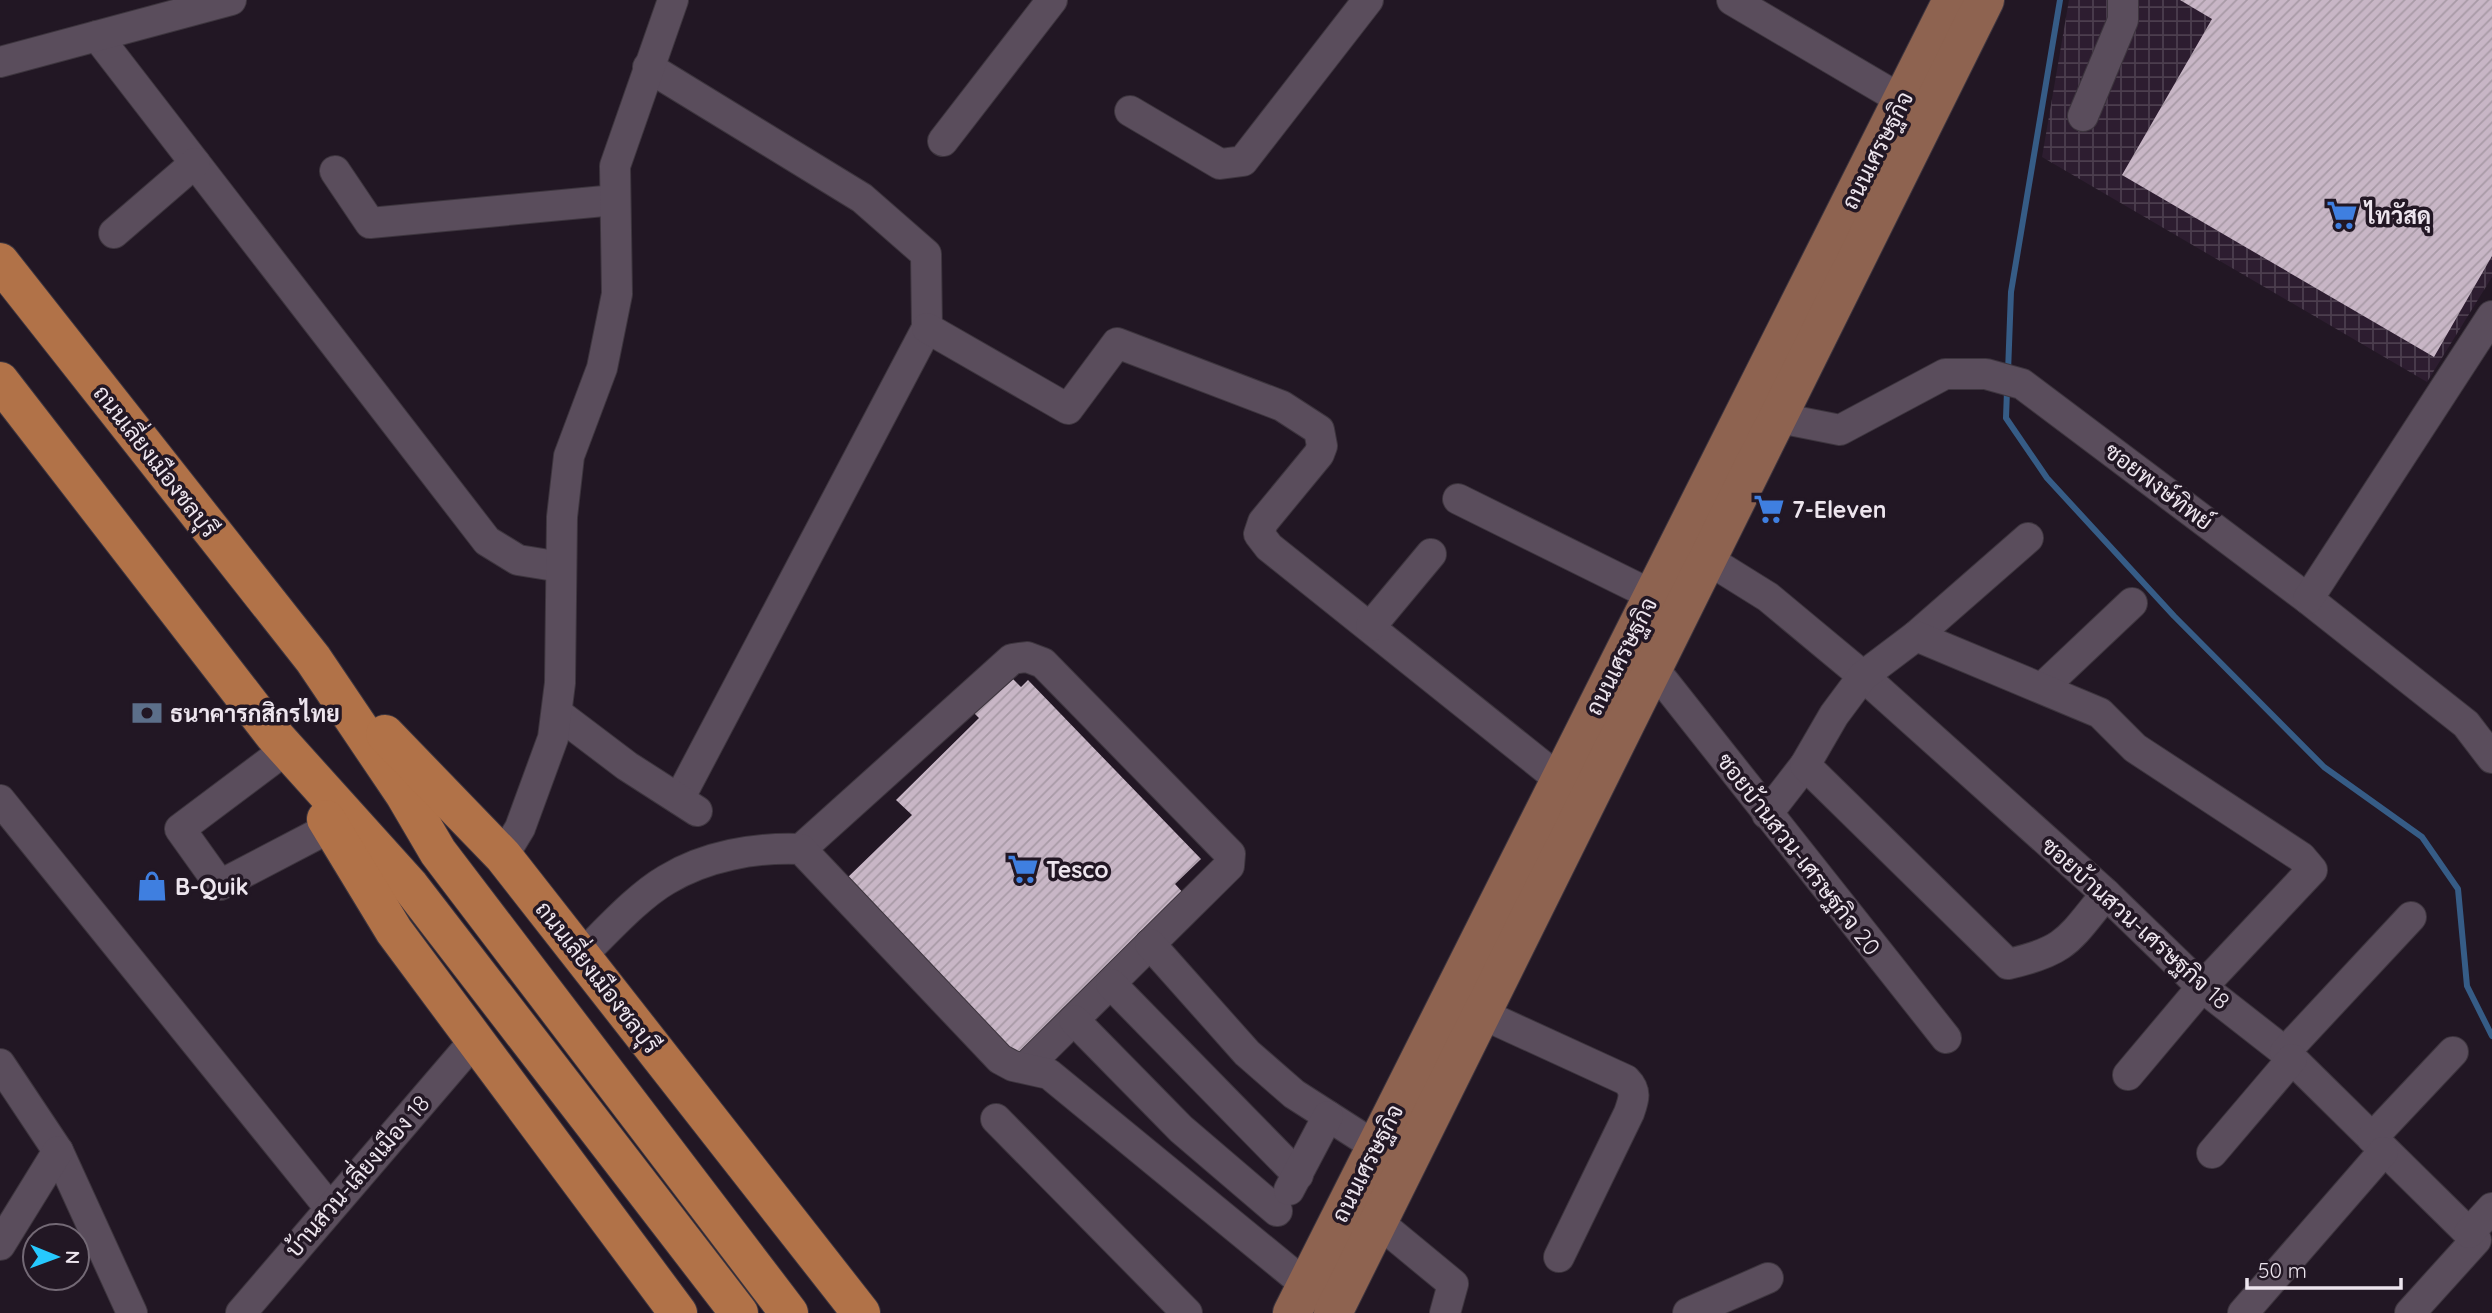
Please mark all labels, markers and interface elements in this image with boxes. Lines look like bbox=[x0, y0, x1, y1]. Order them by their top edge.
street label: ถนนเศรษฐกิจ bbox=[1835, 86, 1921, 215]
supermarket icon: ไทวัสดุ bbox=[2325, 198, 2359, 232]
place label: ไทวัสดุ bbox=[2363, 200, 2431, 233]
street label: ถนนเลี่ยงเมืองชลบุรี bbox=[86, 375, 229, 544]
street label: ซอยพงษ์ทิพย์ bbox=[2099, 435, 2220, 536]
supermarket icon: 7-Eleven bbox=[1752, 492, 1786, 526]
place label: 7-Eleven bbox=[1792, 495, 1886, 524]
street label: ถนนเศรษฐกิจ bbox=[1579, 592, 1665, 721]
bank icon: ธนาคารกสิกรไทย bbox=[130, 696, 164, 730]
place label: ธนาคารกสิกรไทย bbox=[170, 698, 340, 728]
street label: ซอยบ้านสวน-เศรษฐกิจ 20 bbox=[1709, 747, 1887, 962]
street label: ซอยบ้านสวน-เศรษฐกิจ 18 bbox=[2034, 831, 2236, 1017]
supermarket icon: Tesco bbox=[1006, 852, 1040, 886]
place label: Tesco bbox=[1046, 855, 1109, 884]
shop icon: B-Quik bbox=[135, 869, 169, 903]
place label: B-Quik bbox=[175, 872, 249, 901]
street label: ถนนเลี่ยงเมืองชลบุรี bbox=[528, 891, 671, 1060]
street label: บ้านสวน-เลี่ยงเมือง 18 bbox=[274, 1085, 435, 1263]
street label: ถนนเศรษฐกิจ bbox=[1325, 1099, 1411, 1228]
north arrow bbox=[21, 1222, 91, 1292]
scale bar bbox=[2247, 1246, 2401, 1290]
text: N bbox=[61, 1250, 85, 1264]
text: 50 m bbox=[2258, 1257, 2307, 1283]

